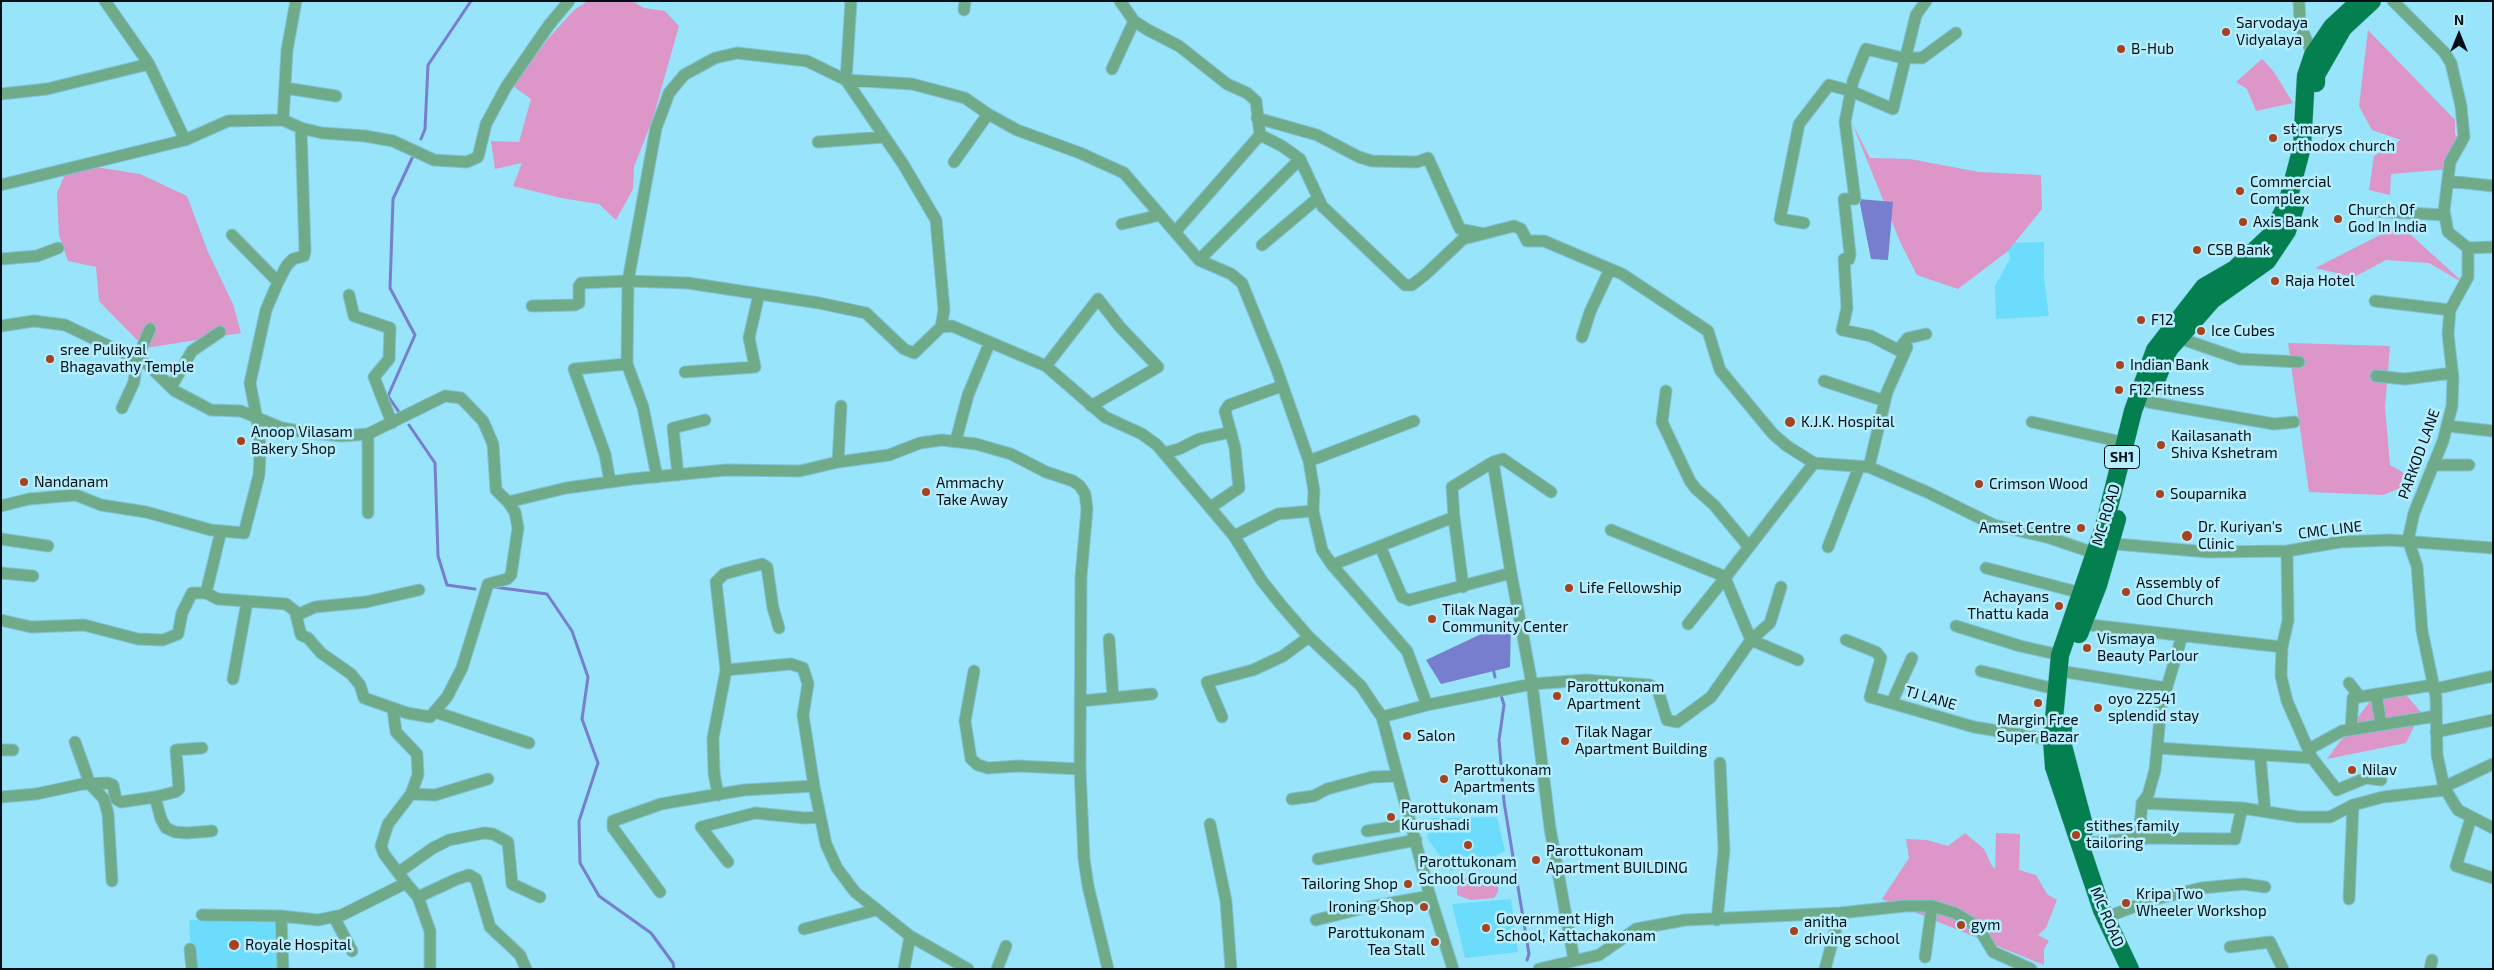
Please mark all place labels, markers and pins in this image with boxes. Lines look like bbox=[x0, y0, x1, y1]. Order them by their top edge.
place label: Sarvodaya Vidyalaya bbox=[2236, 14, 2308, 49]
marker: Sarvodaya Vidyalaya bbox=[2220, 26, 2232, 38]
place label: B-Hub bbox=[2131, 40, 2174, 58]
marker: B-Hub bbox=[2115, 43, 2127, 55]
place label: st marys orthodox church bbox=[2283, 120, 2395, 155]
marker: st marys orthodox church bbox=[2267, 132, 2279, 144]
place label: Commercial Complex bbox=[2250, 173, 2331, 208]
marker: Commercial Complex bbox=[2234, 185, 2246, 197]
place label: Church Of God In India bbox=[2348, 201, 2427, 236]
place label: Axis Bank bbox=[2253, 213, 2319, 231]
marker: Church Of God In India bbox=[2332, 213, 2344, 225]
marker: Axis Bank bbox=[2237, 216, 2249, 228]
place label: CSB Bank bbox=[2207, 241, 2270, 259]
marker: CSB Bank bbox=[2191, 244, 2203, 256]
place label: Raja Hotel bbox=[2285, 272, 2355, 290]
marker: Raja Hotel bbox=[2269, 275, 2281, 287]
place label: F12 bbox=[2151, 311, 2173, 329]
marker: F12 bbox=[2135, 314, 2147, 326]
place label: Ice Cubes bbox=[2211, 322, 2275, 340]
marker: Ice Cubes bbox=[2195, 325, 2207, 337]
place label: sree Pulikyal Bhagavathy Temple bbox=[60, 341, 194, 376]
marker: sree Pulikyal Bhagavathy Temple bbox=[44, 353, 56, 365]
place label: Indian Bank bbox=[2130, 356, 2209, 374]
marker: Indian Bank bbox=[2114, 359, 2126, 371]
place label: F12 Fitness bbox=[2129, 381, 2204, 399]
marker: F12 Fitness bbox=[2113, 384, 2125, 396]
place label: K.J.K. Hospital bbox=[1801, 413, 1894, 431]
marker: K.J.K. Hospital bbox=[1783, 415, 1797, 429]
place label: Anoop Vilasam Bakery Shop bbox=[251, 423, 353, 458]
place label: Kailasanath Shiva Kshetram bbox=[2171, 427, 2278, 462]
marker: Anoop Vilasam Bakery Shop bbox=[235, 435, 247, 447]
marker: Kailasanath Shiva Kshetram bbox=[2155, 439, 2167, 451]
place label: Nandanam bbox=[34, 473, 108, 491]
place label: Ammachy Take Away bbox=[936, 474, 1008, 509]
place label: Crimson Wood bbox=[1989, 475, 2088, 493]
marker: Nandanam bbox=[18, 476, 30, 488]
marker: Crimson Wood bbox=[1973, 478, 1985, 490]
place label: Souparnika bbox=[2170, 485, 2247, 503]
marker: Ammachy Take Away bbox=[920, 486, 932, 498]
marker: Souparnika bbox=[2154, 488, 2166, 500]
place label: Dr. Kuriyan's Clinic bbox=[2198, 518, 2282, 553]
place label: Amset Centre bbox=[1979, 519, 2071, 537]
marker: Amset Centre bbox=[2075, 522, 2087, 534]
marker: Dr. Kuriyan's Clinic bbox=[2180, 529, 2194, 543]
place label: Assembly of God Church bbox=[2136, 574, 2220, 609]
place label: Life Fellowship bbox=[1579, 579, 1682, 597]
marker: Life Fellowship bbox=[1563, 582, 1575, 594]
marker: Assembly of God Church bbox=[2120, 586, 2132, 598]
place label: Achayans Thattu kada bbox=[1967, 588, 2049, 623]
marker: Achayans Thattu kada bbox=[2053, 600, 2065, 612]
place label: Tilak Nagar Community Center bbox=[1442, 601, 1568, 636]
marker: Tilak Nagar Community Center bbox=[1426, 613, 1438, 625]
place label: Vismaya Beauty Parlour bbox=[2097, 630, 2199, 665]
marker: Vismaya Beauty Parlour bbox=[2081, 642, 2093, 654]
place label: Parottukonam Apartment bbox=[1567, 678, 1664, 713]
marker: Parottukonam Apartment bbox=[1551, 690, 1563, 702]
place label: oyo 22541 splendid stay bbox=[2108, 690, 2199, 725]
marker: Margin Free Super Bazar bbox=[2032, 697, 2044, 709]
marker: oyo 22541 splendid stay bbox=[2092, 702, 2104, 714]
place label: Margin Free Super Bazar bbox=[1997, 711, 2079, 746]
place label: Tilak Nagar Apartment Building bbox=[1575, 723, 1707, 758]
place label: Salon bbox=[1417, 727, 1455, 745]
marker: Salon bbox=[1401, 730, 1413, 742]
marker: Tilak Nagar Apartment Building bbox=[1559, 735, 1571, 747]
place label: Parottukonam Apartments bbox=[1454, 761, 1551, 796]
place label: Nilav bbox=[2362, 761, 2397, 779]
marker: Nilav bbox=[2346, 764, 2358, 776]
marker: Parottukonam Apartments bbox=[1438, 773, 1450, 785]
place label: Parottukonam Kurushadi bbox=[1401, 799, 1498, 834]
marker: Parottukonam Kurushadi bbox=[1385, 811, 1397, 823]
place label: stithes family tailoring bbox=[2086, 817, 2179, 852]
marker: stithes family tailoring bbox=[2070, 829, 2082, 841]
marker: Parottukonam School Ground bbox=[1462, 839, 1474, 851]
place label: Parottukonam Apartment BUILDING bbox=[1546, 842, 1688, 877]
place label: Parottukonam School Ground bbox=[1419, 853, 1517, 888]
marker: Parottukonam Apartment BUILDING bbox=[1530, 854, 1542, 866]
place label: Tailoring Shop bbox=[1301, 875, 1398, 893]
marker: Tailoring Shop bbox=[1402, 878, 1414, 890]
place label: Kripa Two Wheeler Workshop bbox=[2136, 885, 2267, 920]
marker: Kripa Two Wheeler Workshop bbox=[2120, 897, 2132, 909]
place label: Ironing Shop bbox=[1329, 898, 1414, 916]
marker: Ironing Shop bbox=[1418, 901, 1430, 913]
place label: Government High School, Kattachakonam bbox=[1496, 910, 1656, 945]
place label: anitha driving school bbox=[1804, 913, 1900, 948]
place label: gym bbox=[1971, 916, 2000, 934]
marker: gym bbox=[1955, 919, 1967, 931]
marker: Government High School, Kattachakonam bbox=[1480, 922, 1492, 934]
place label: Parottukonam Tea Stall bbox=[1328, 924, 1425, 959]
marker: anitha driving school bbox=[1788, 925, 1800, 937]
place label: Royale Hospital bbox=[245, 936, 352, 954]
marker: Parottukonam Tea Stall bbox=[1429, 936, 1441, 948]
marker: Royale Hospital bbox=[227, 938, 241, 952]

